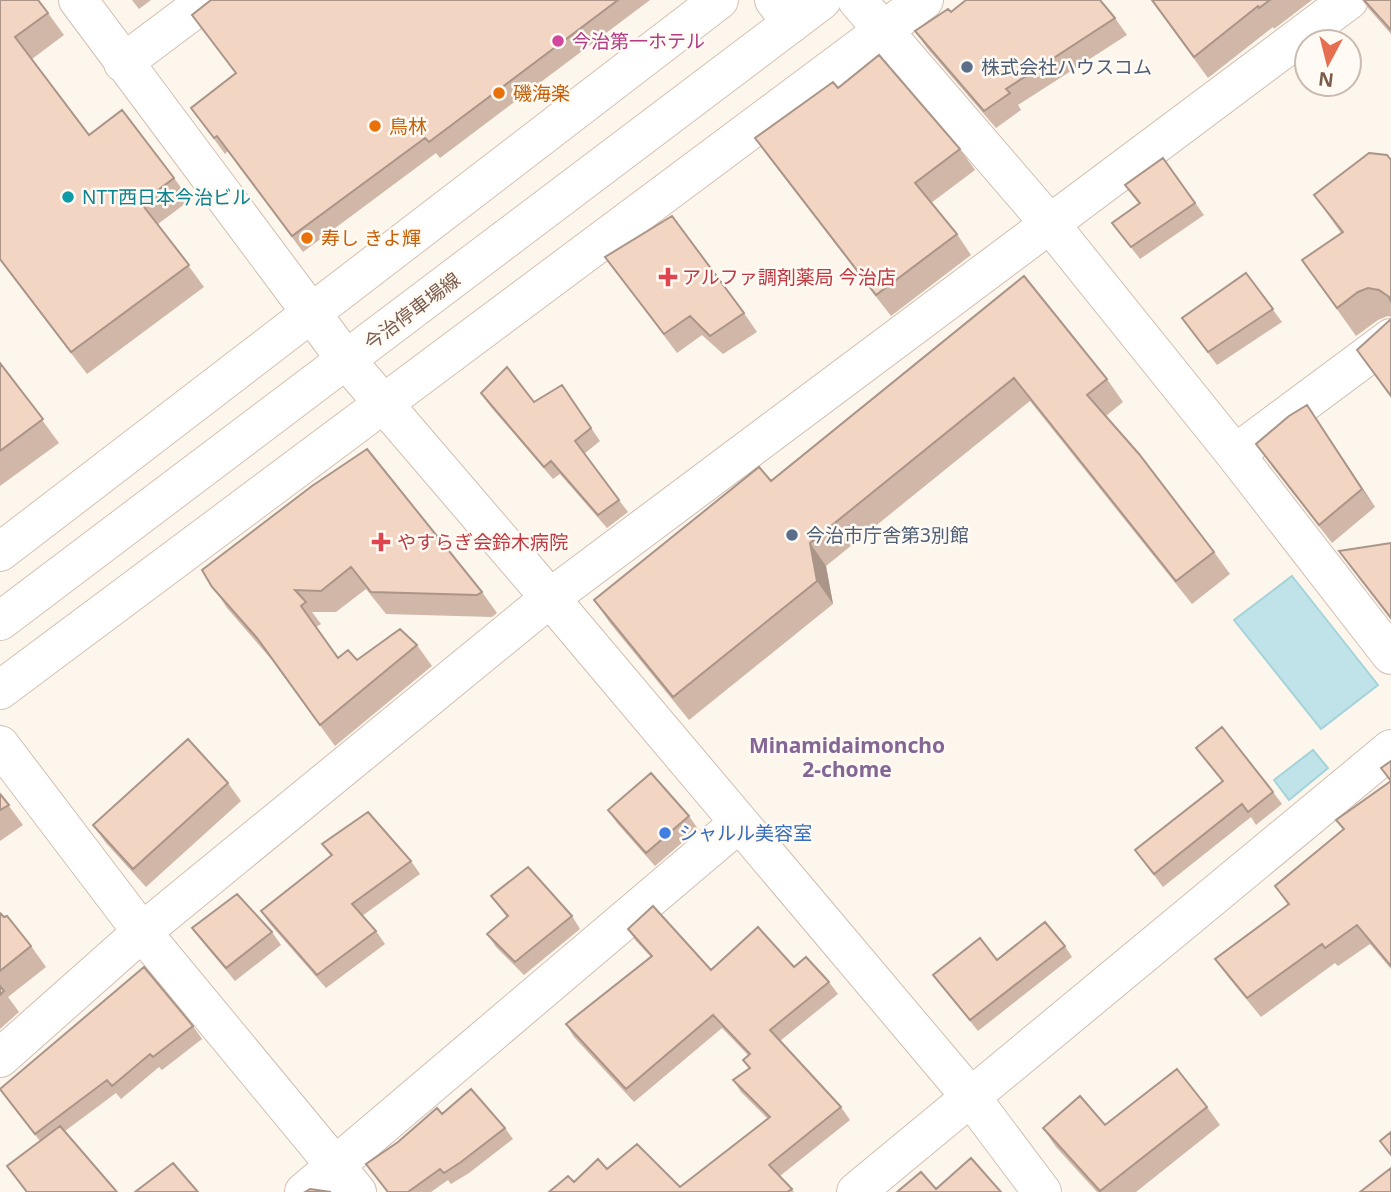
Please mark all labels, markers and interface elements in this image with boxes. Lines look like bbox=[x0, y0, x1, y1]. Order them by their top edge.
place label: 今治第一ホテル bbox=[572, 28, 705, 54]
north arrow bbox=[1293, 28, 1363, 98]
marker: 今治第一ホテル bbox=[550, 33, 566, 49]
place label: 株式会社ハウスコム bbox=[981, 54, 1152, 80]
marker: 株式会社ハウスコム bbox=[959, 59, 975, 75]
text: N bbox=[1317, 66, 1335, 94]
place label: 磯海楽 bbox=[513, 80, 570, 106]
marker: 磯海楽 bbox=[491, 85, 507, 101]
place label: 鳥林 bbox=[389, 113, 427, 139]
marker: 鳥林 bbox=[367, 118, 383, 134]
place label: NTT西日本今治ビル bbox=[82, 184, 251, 210]
marker: NTT西日本今治ビル bbox=[60, 189, 76, 205]
place label: 寿し きよ輝 bbox=[321, 225, 421, 251]
marker: 寿し きよ輝 bbox=[299, 230, 315, 246]
place label: アルファ調剤薬局 今治店 bbox=[682, 264, 896, 290]
street label: 今治停車場線 bbox=[359, 266, 465, 356]
marker: アルファ調剤薬局 今治店 bbox=[660, 269, 676, 285]
place label: 今治市庁舎第3別館 bbox=[806, 522, 969, 548]
marker: 今治市庁舎第3別館 bbox=[784, 527, 800, 543]
place label: やすらぎ会鈴木病院 bbox=[397, 529, 568, 555]
marker: やすらぎ会鈴木病院 bbox=[371, 532, 391, 552]
district label: Minamidaimoncho 2-chome bbox=[749, 731, 945, 783]
place label: シャルル美容室 bbox=[679, 820, 812, 846]
marker: シャルル美容室 bbox=[657, 825, 673, 841]

